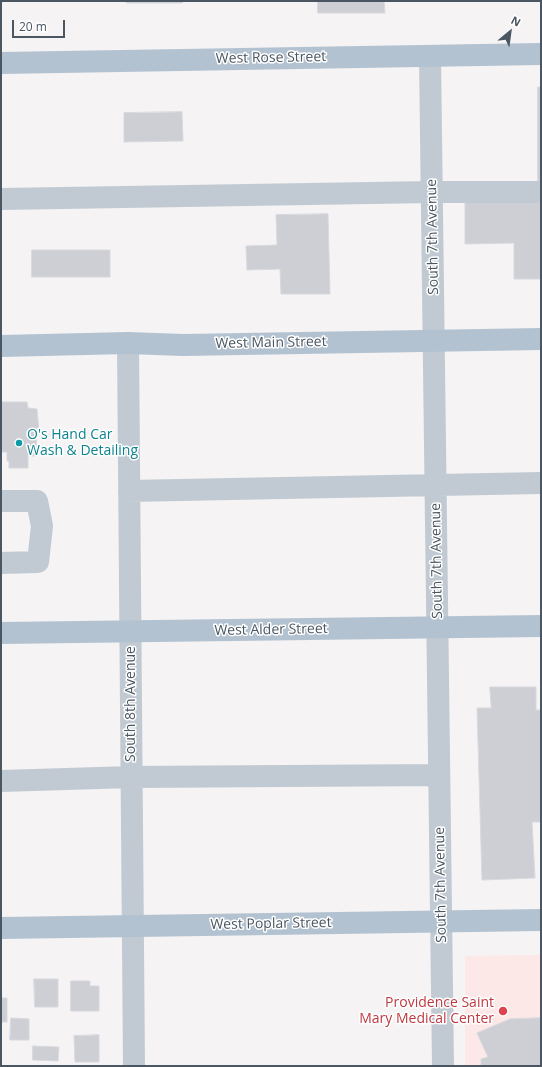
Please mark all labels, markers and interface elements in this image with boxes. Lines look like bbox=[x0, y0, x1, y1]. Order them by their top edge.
scale bar bbox=[14, 12, 67, 38]
north arrow bbox=[490, 12, 530, 52]
text: N bbox=[509, 12, 524, 30]
text: 20 m bbox=[19, 18, 47, 35]
street label: West Rose Street bbox=[216, 49, 326, 67]
street label: South 7th Avenue bbox=[424, 179, 442, 295]
street label: West Main Street bbox=[215, 334, 327, 352]
place label: O's Hand Car Wash & Detailing bbox=[27, 427, 138, 460]
marker: O's Hand Car Wash & Detailing bbox=[14, 438, 24, 448]
street label: South 7th Avenue bbox=[428, 503, 446, 619]
street label: West Alder Street bbox=[214, 621, 328, 639]
street label: South 8th Avenue bbox=[123, 646, 139, 762]
street label: South 7th Avenue bbox=[432, 827, 450, 943]
street label: West Poplar Street bbox=[210, 915, 332, 933]
place label: Providence Saint Mary Medical Center bbox=[359, 995, 494, 1028]
marker: Providence Saint Mary Medical Center bbox=[497, 1005, 509, 1017]

